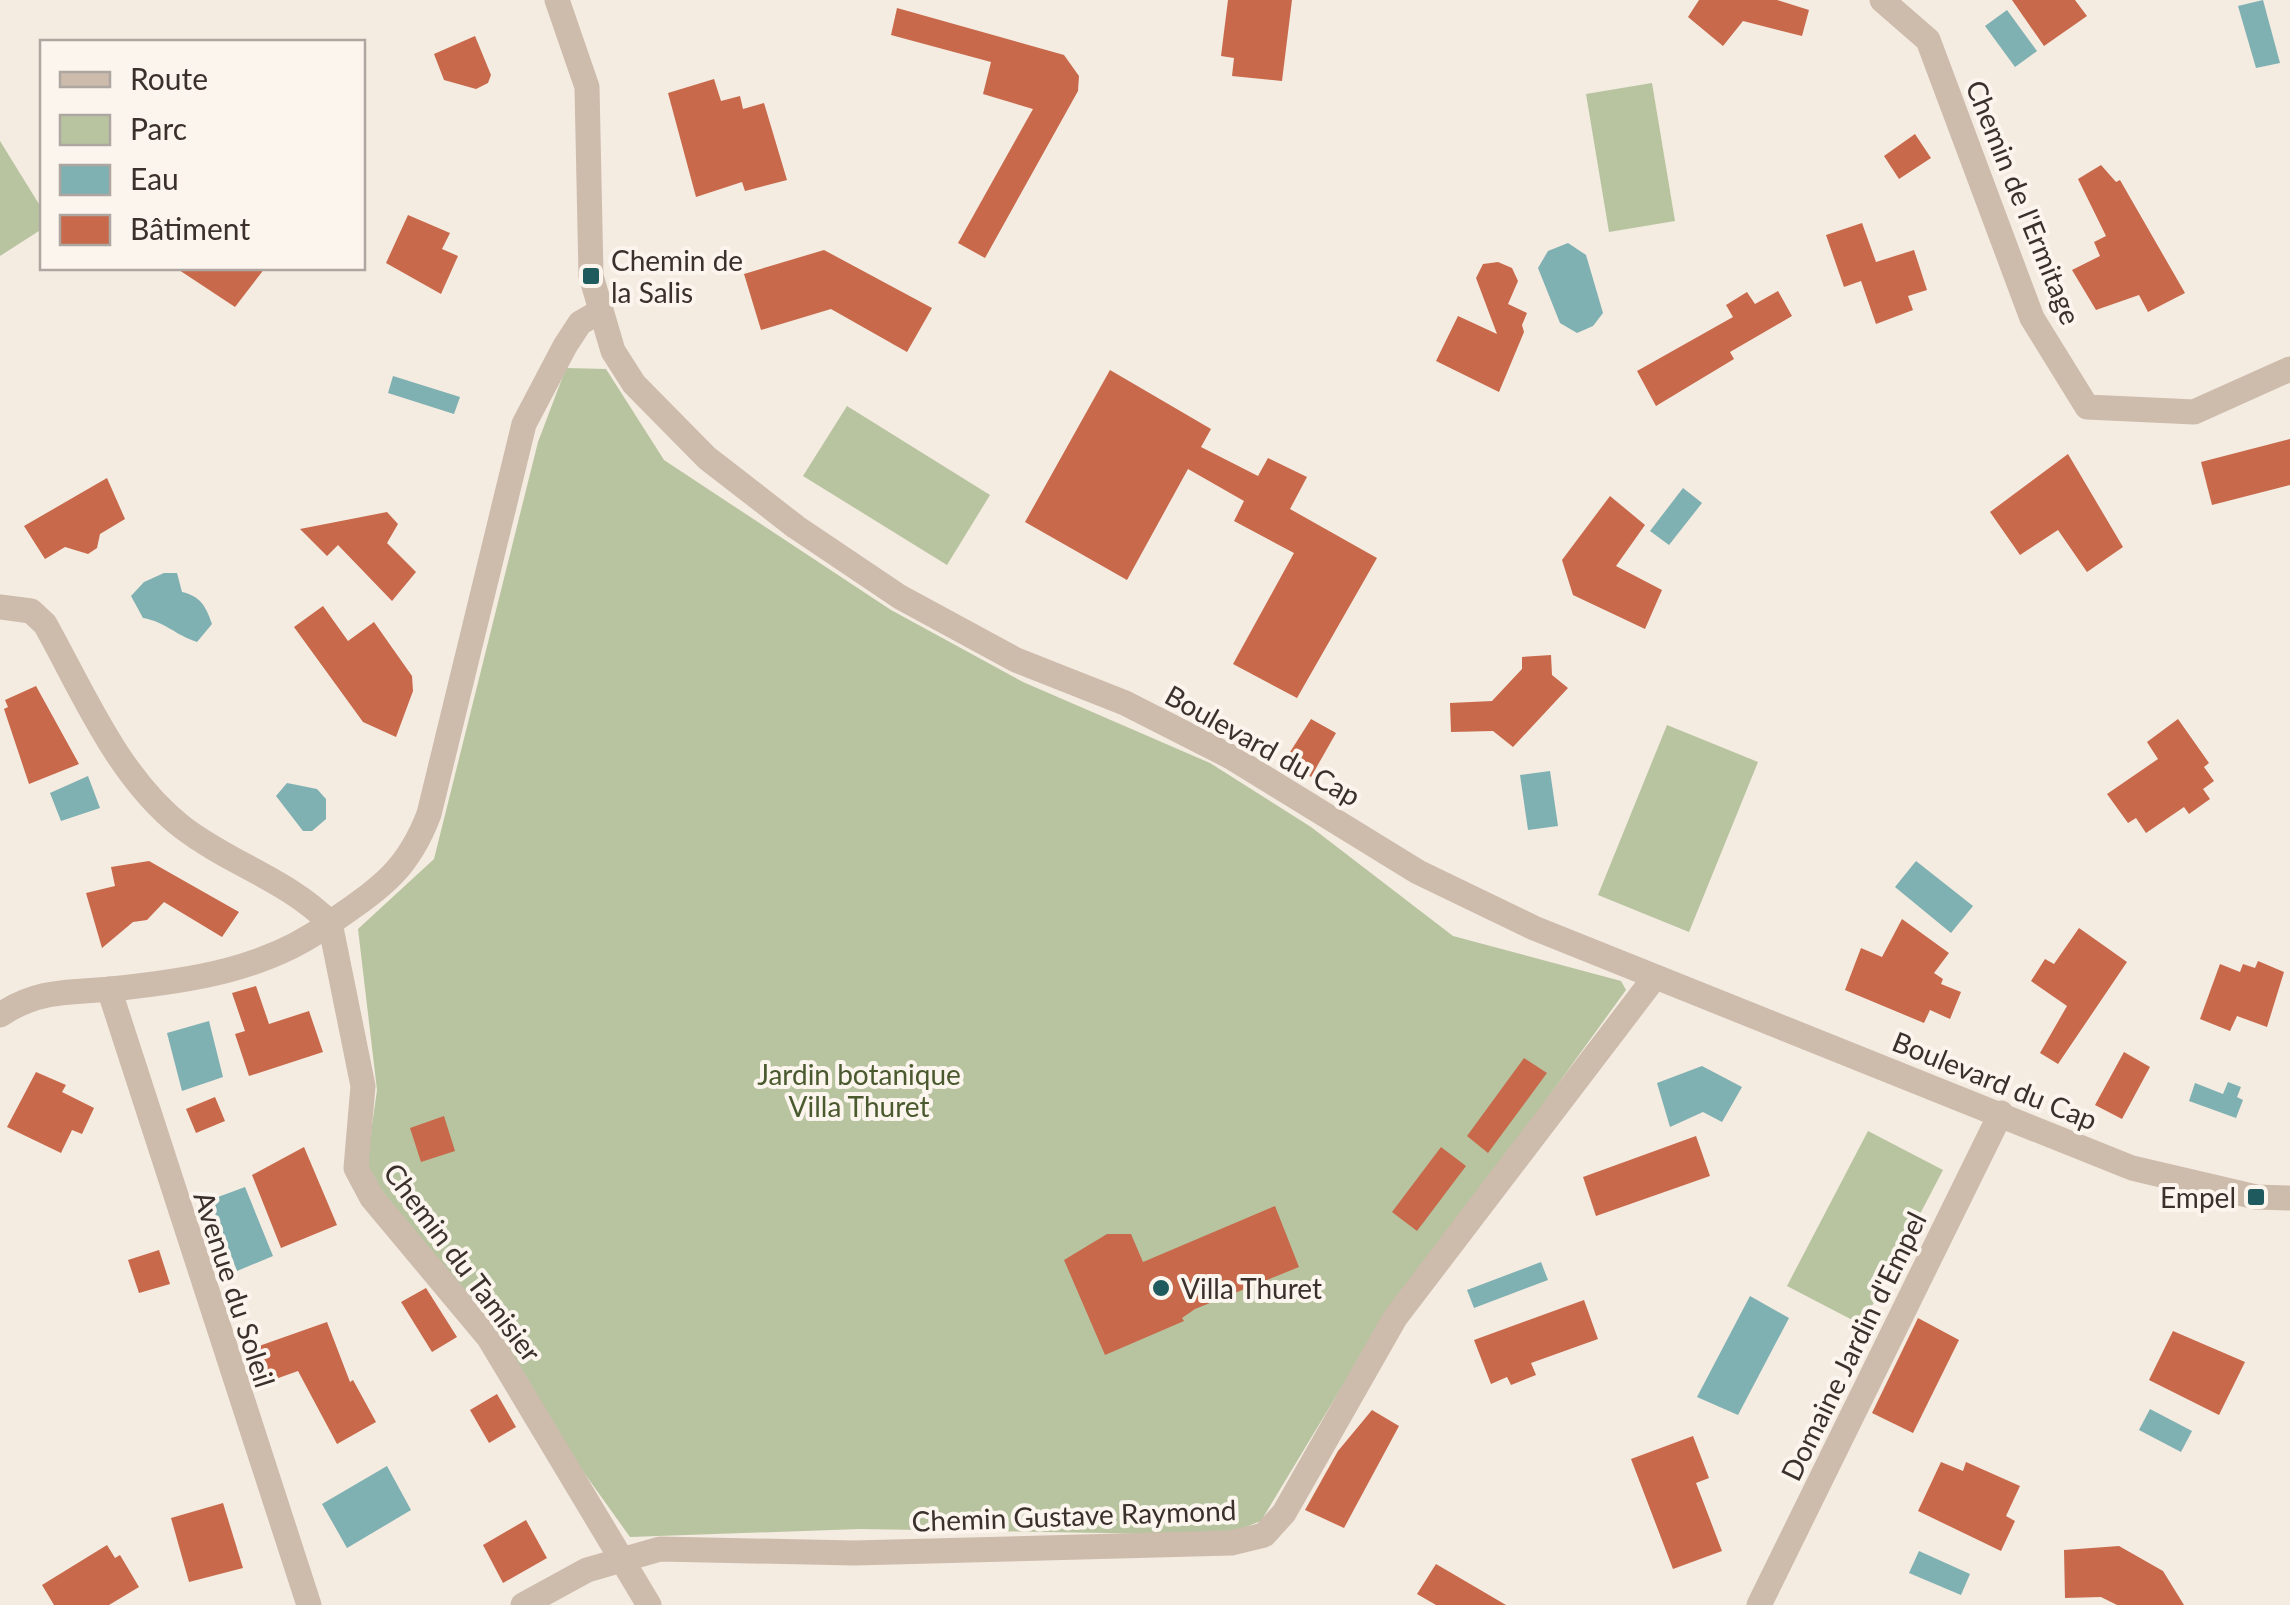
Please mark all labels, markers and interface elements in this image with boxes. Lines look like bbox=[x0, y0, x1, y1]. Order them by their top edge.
legend bbox=[40, 40, 365, 270]
text: Route bbox=[130, 60, 208, 96]
street label: Chemin de l'Ermitage bbox=[1959, 75, 2089, 329]
text: Parc bbox=[130, 110, 187, 146]
text: Eau bbox=[130, 160, 179, 196]
text: Bâtiment bbox=[130, 210, 250, 246]
place label: Chemin de la Salis bbox=[611, 243, 743, 309]
marker: Chemin de la Salis bbox=[580, 265, 602, 287]
street label: Boulevard du Cap bbox=[1160, 677, 1366, 813]
street label: Boulevard du Cap bbox=[1888, 1023, 2102, 1137]
park label: Jardin botanique Villa Thuret bbox=[757, 1057, 961, 1123]
street label: Chemin du Tamisier bbox=[377, 1156, 549, 1368]
place label: Empel bbox=[2160, 1180, 2236, 1214]
marker: Empel bbox=[2245, 1186, 2267, 1208]
street label: Avenue du Soleil bbox=[187, 1187, 283, 1391]
street label: Domaine Jardin d'Empel bbox=[1773, 1206, 1933, 1486]
place label: Villa Thuret bbox=[1181, 1271, 1322, 1305]
marker: Villa Thuret bbox=[1150, 1277, 1172, 1299]
street label: Chemin Gustave Raymond bbox=[911, 1492, 1237, 1538]

